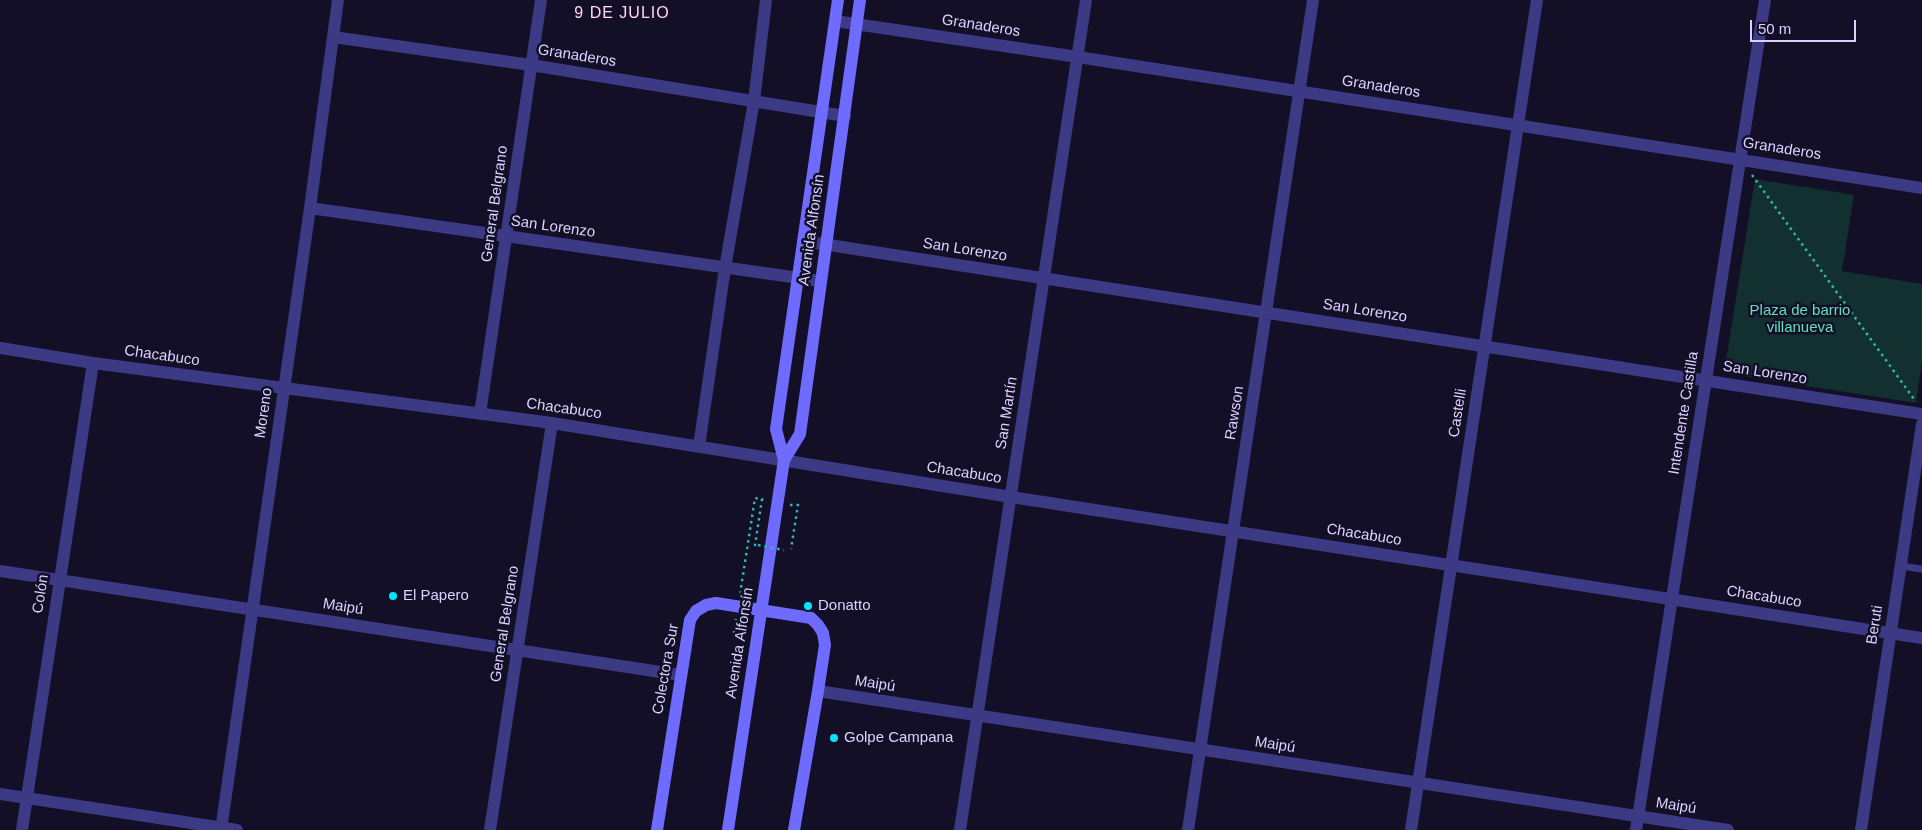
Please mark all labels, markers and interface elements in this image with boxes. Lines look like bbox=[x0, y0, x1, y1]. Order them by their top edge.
district label: 9 DE JULIO bbox=[573, 4, 671, 24]
scale bar bbox=[1752, 10, 1858, 42]
street label: Granaderos bbox=[940, 11, 1022, 41]
text: 50 m bbox=[1758, 20, 1791, 37]
street label: Granaderos bbox=[536, 41, 618, 71]
street label: Granaderos bbox=[1340, 72, 1422, 102]
street label: Granaderos bbox=[1741, 134, 1823, 164]
street label: General Belgrano bbox=[478, 145, 512, 263]
street label: Avenida Alfonsín bbox=[795, 173, 829, 287]
street label: San Lorenzo bbox=[510, 212, 596, 242]
street label: San Lorenzo bbox=[922, 234, 1008, 266]
street label: San Lorenzo bbox=[1322, 295, 1408, 327]
park label: Plaza de barrio villanueva bbox=[1750, 302, 1850, 337]
street label: Chacabuco bbox=[123, 342, 201, 370]
street label: Intendente Castilla bbox=[1665, 350, 1703, 476]
street label: San Lorenzo bbox=[1722, 357, 1808, 389]
street label: San Martín bbox=[992, 375, 1022, 451]
street label: Rawson bbox=[1222, 385, 1248, 441]
street label: Moreno bbox=[252, 387, 276, 439]
street label: Castelli bbox=[1445, 387, 1471, 439]
street label: Chacabuco bbox=[525, 395, 603, 423]
street label: Chacabuco bbox=[925, 458, 1003, 488]
street label: Chacabuco bbox=[1325, 520, 1403, 550]
street label: General Belgrano bbox=[487, 565, 523, 683]
street label: Colón bbox=[29, 573, 53, 615]
street label: Chacabuco bbox=[1725, 582, 1803, 612]
street label: Avenida Alfonsín bbox=[722, 586, 758, 700]
place label: El Papero bbox=[403, 587, 469, 605]
marker: El Papero bbox=[387, 590, 399, 602]
street label: Maipú bbox=[321, 595, 365, 619]
place label: Donatto bbox=[818, 597, 871, 615]
marker: Donatto bbox=[802, 600, 814, 612]
street label: Beruti bbox=[1863, 604, 1887, 646]
street label: Colectora Sur bbox=[649, 622, 683, 716]
street label: Maipú bbox=[853, 672, 897, 696]
place label: Golpe Campana bbox=[844, 729, 953, 747]
marker: Golpe Campana bbox=[828, 732, 840, 744]
street label: Maipú bbox=[1253, 733, 1297, 757]
street label: Maipú bbox=[1654, 794, 1698, 818]

